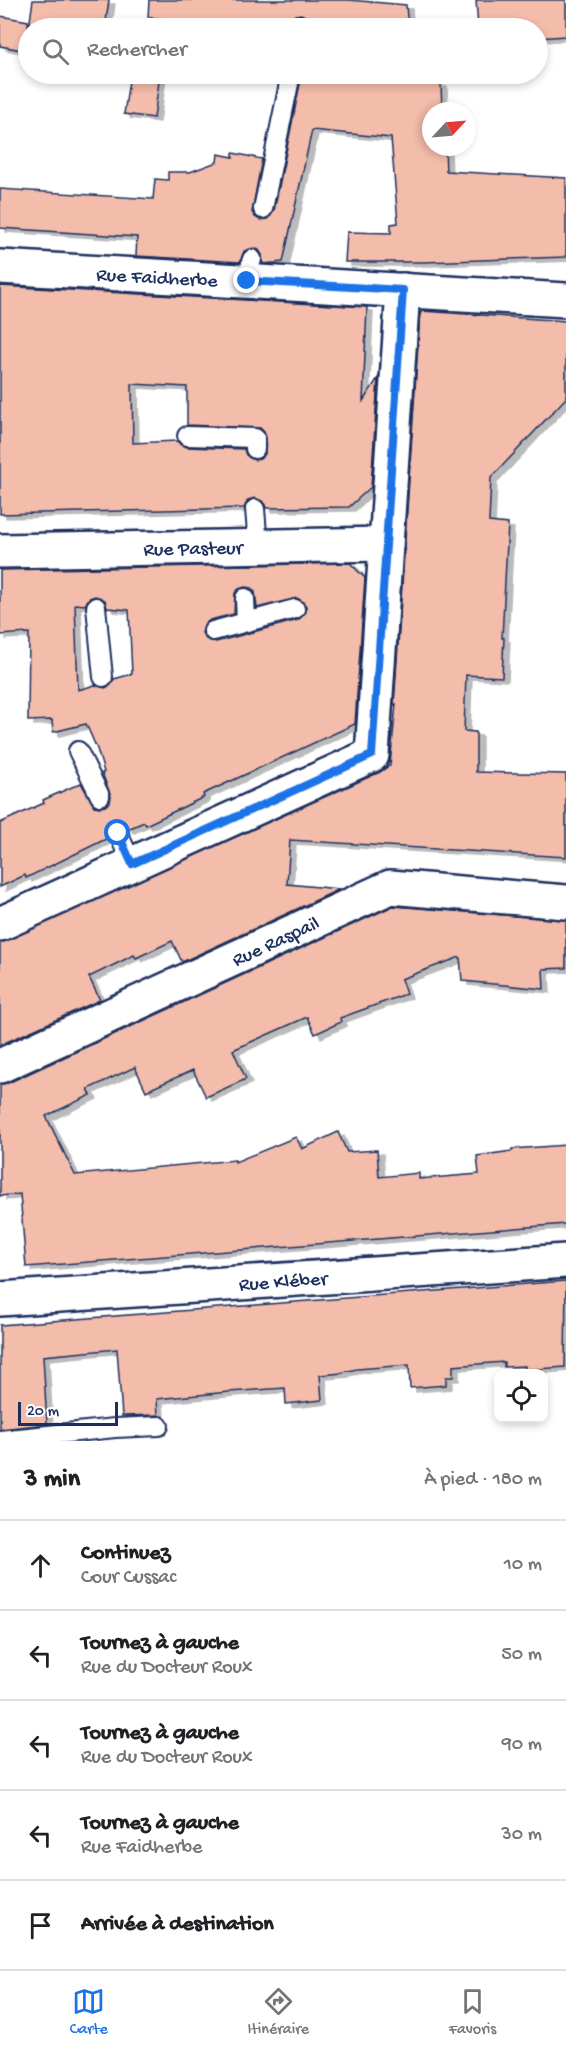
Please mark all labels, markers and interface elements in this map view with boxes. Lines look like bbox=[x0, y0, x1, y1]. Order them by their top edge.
search box bbox=[18, 18, 548, 84]
icon: search bbox=[39, 35, 72, 68]
text: Rechercher bbox=[87, 38, 187, 64]
north arrow bbox=[422, 102, 476, 156]
street label: Rue Faidherbe bbox=[96, 265, 219, 294]
route end bbox=[233, 267, 259, 293]
street label: Rue Pasteur bbox=[143, 538, 245, 563]
route start bbox=[104, 819, 130, 845]
street label: Rue Raspail bbox=[229, 913, 324, 973]
street label: Rue Kléber bbox=[238, 1269, 330, 1298]
map controls bbox=[494, 1369, 548, 1423]
button: locate bbox=[494, 1369, 548, 1423]
scale bar bbox=[18, 1399, 118, 1426]
text: 20 m bbox=[27, 1403, 59, 1422]
text: 3 min bbox=[24, 1465, 80, 1496]
text: À pied · 180 m bbox=[424, 1469, 542, 1492]
text: Continuez bbox=[81, 1541, 170, 1567]
icon: ahead bbox=[24, 1549, 57, 1582]
text: 10 m bbox=[504, 1554, 542, 1577]
text: Cour Cussac bbox=[81, 1567, 176, 1590]
text: Tournez à gauche bbox=[81, 1631, 239, 1657]
icon: left bbox=[24, 1639, 57, 1672]
text: 50 m bbox=[501, 1644, 542, 1667]
text: Rue du Docteur Roux bbox=[81, 1657, 252, 1680]
text: Tournez à gauche bbox=[81, 1721, 239, 1747]
icon: left bbox=[24, 1729, 57, 1762]
text: 90 m bbox=[502, 1734, 542, 1757]
text: Rue du Docteur Roux bbox=[81, 1747, 252, 1770]
text: Tournez à gauche bbox=[81, 1811, 239, 1837]
icon: left bbox=[24, 1819, 57, 1852]
text: 30 m bbox=[501, 1824, 542, 1847]
text: Rue Faidherbe bbox=[81, 1837, 202, 1860]
icon: arrive bbox=[24, 1909, 57, 1942]
text: Arrivée à destination bbox=[81, 1912, 274, 1938]
tab: Carte bbox=[70, 1985, 108, 2040]
tab: Itinéraire bbox=[247, 1985, 309, 2040]
tab: Favoris bbox=[449, 1985, 496, 2040]

